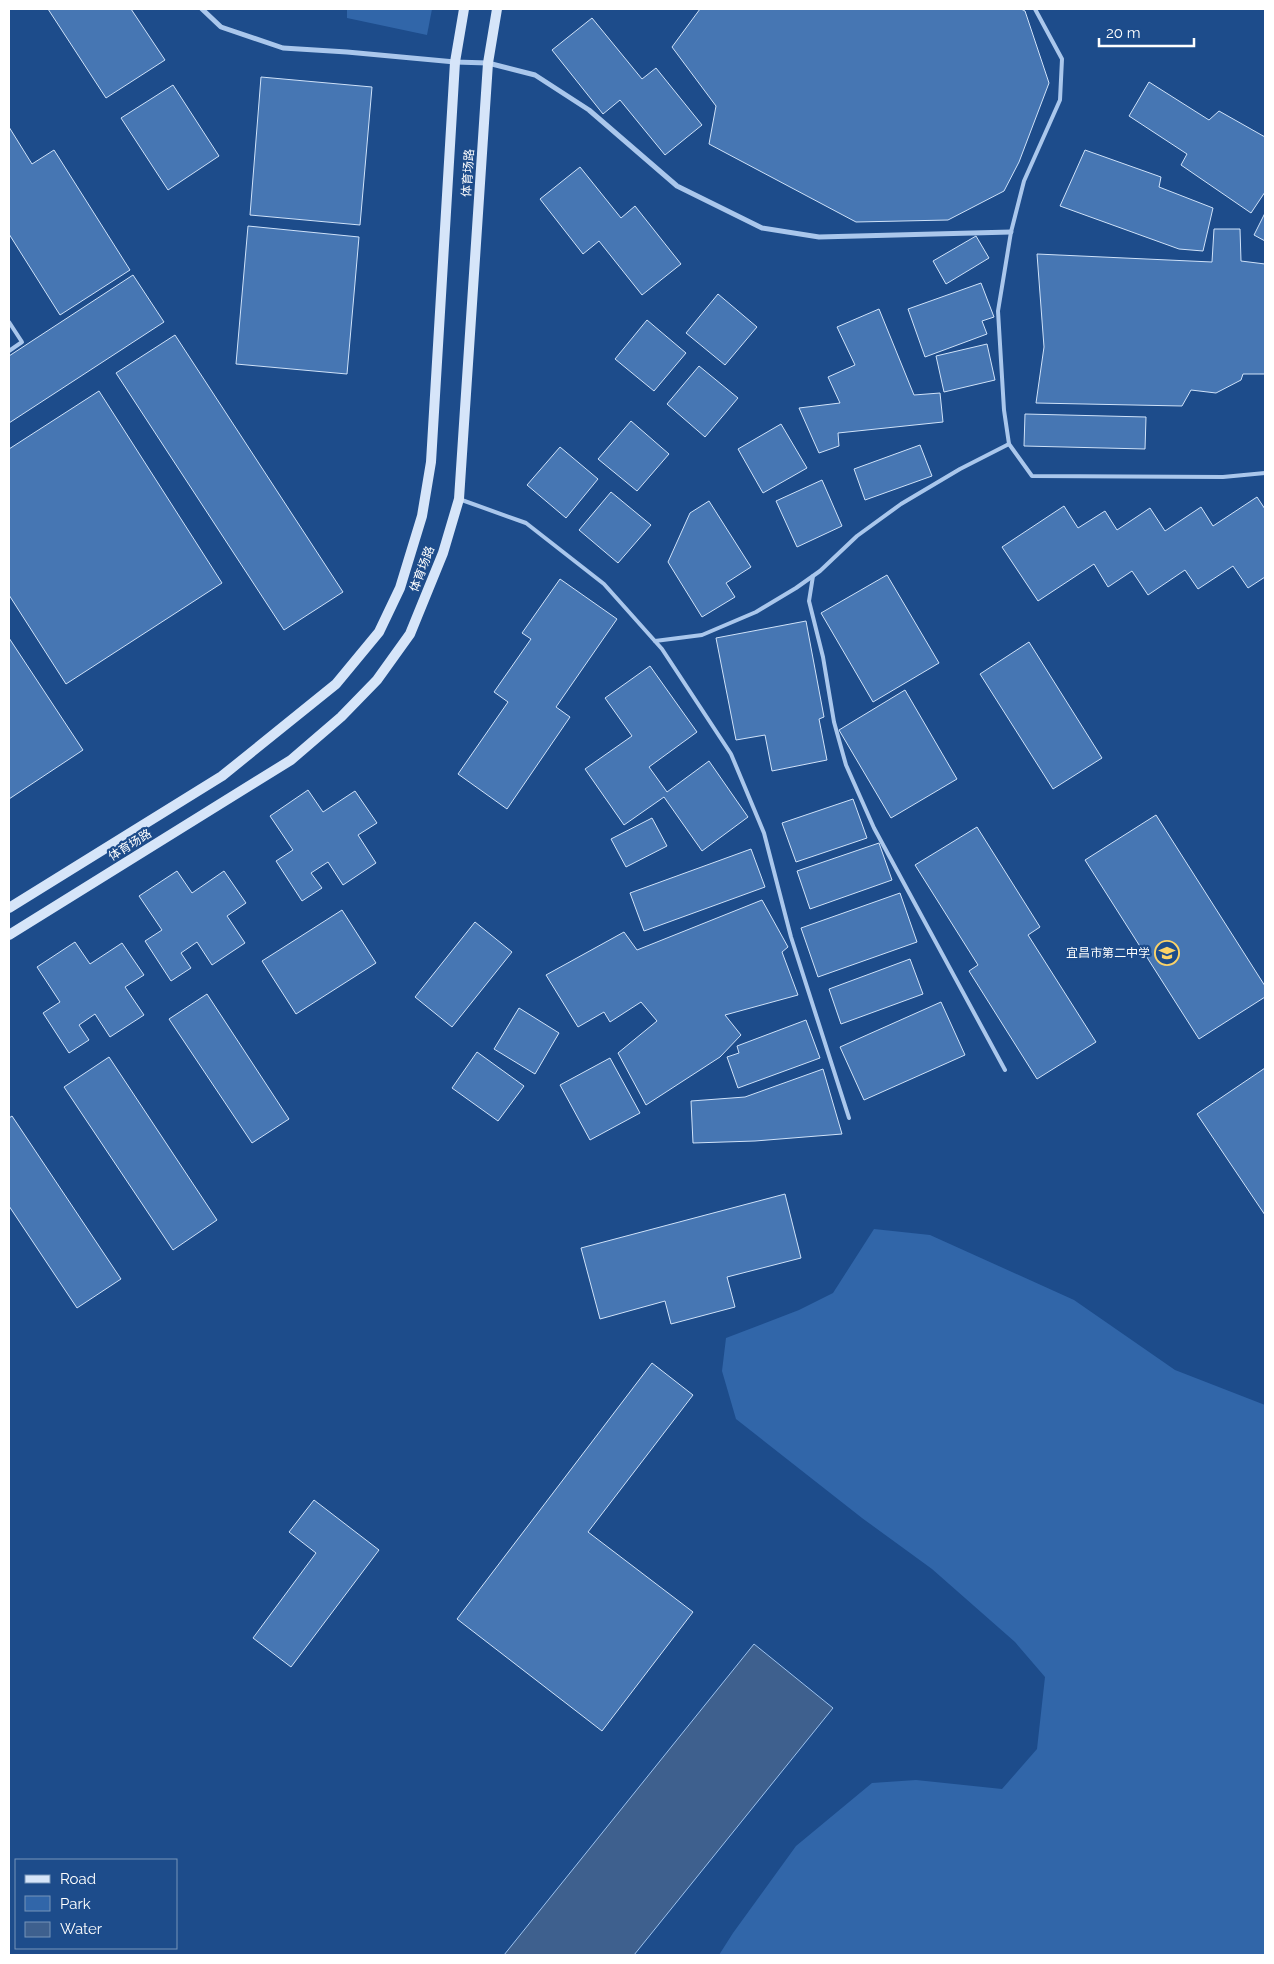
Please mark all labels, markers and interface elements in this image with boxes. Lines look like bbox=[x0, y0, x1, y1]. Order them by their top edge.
scale bar bbox=[1099, 15, 1194, 47]
text: 20 m bbox=[1106, 24, 1141, 42]
street label: 体育场路 bbox=[459, 149, 477, 197]
street label: 体育场路 bbox=[407, 544, 437, 594]
street label: 体育场路 bbox=[106, 826, 154, 864]
school or university icon: 宜昌市第二中学 bbox=[1154, 940, 1180, 966]
place label: 宜昌市第二中学 bbox=[1066, 946, 1150, 960]
legend bbox=[15, 1859, 178, 1949]
text: Road bbox=[60, 1870, 96, 1888]
text: Park bbox=[60, 1895, 91, 1913]
text: Water bbox=[60, 1920, 103, 1938]

